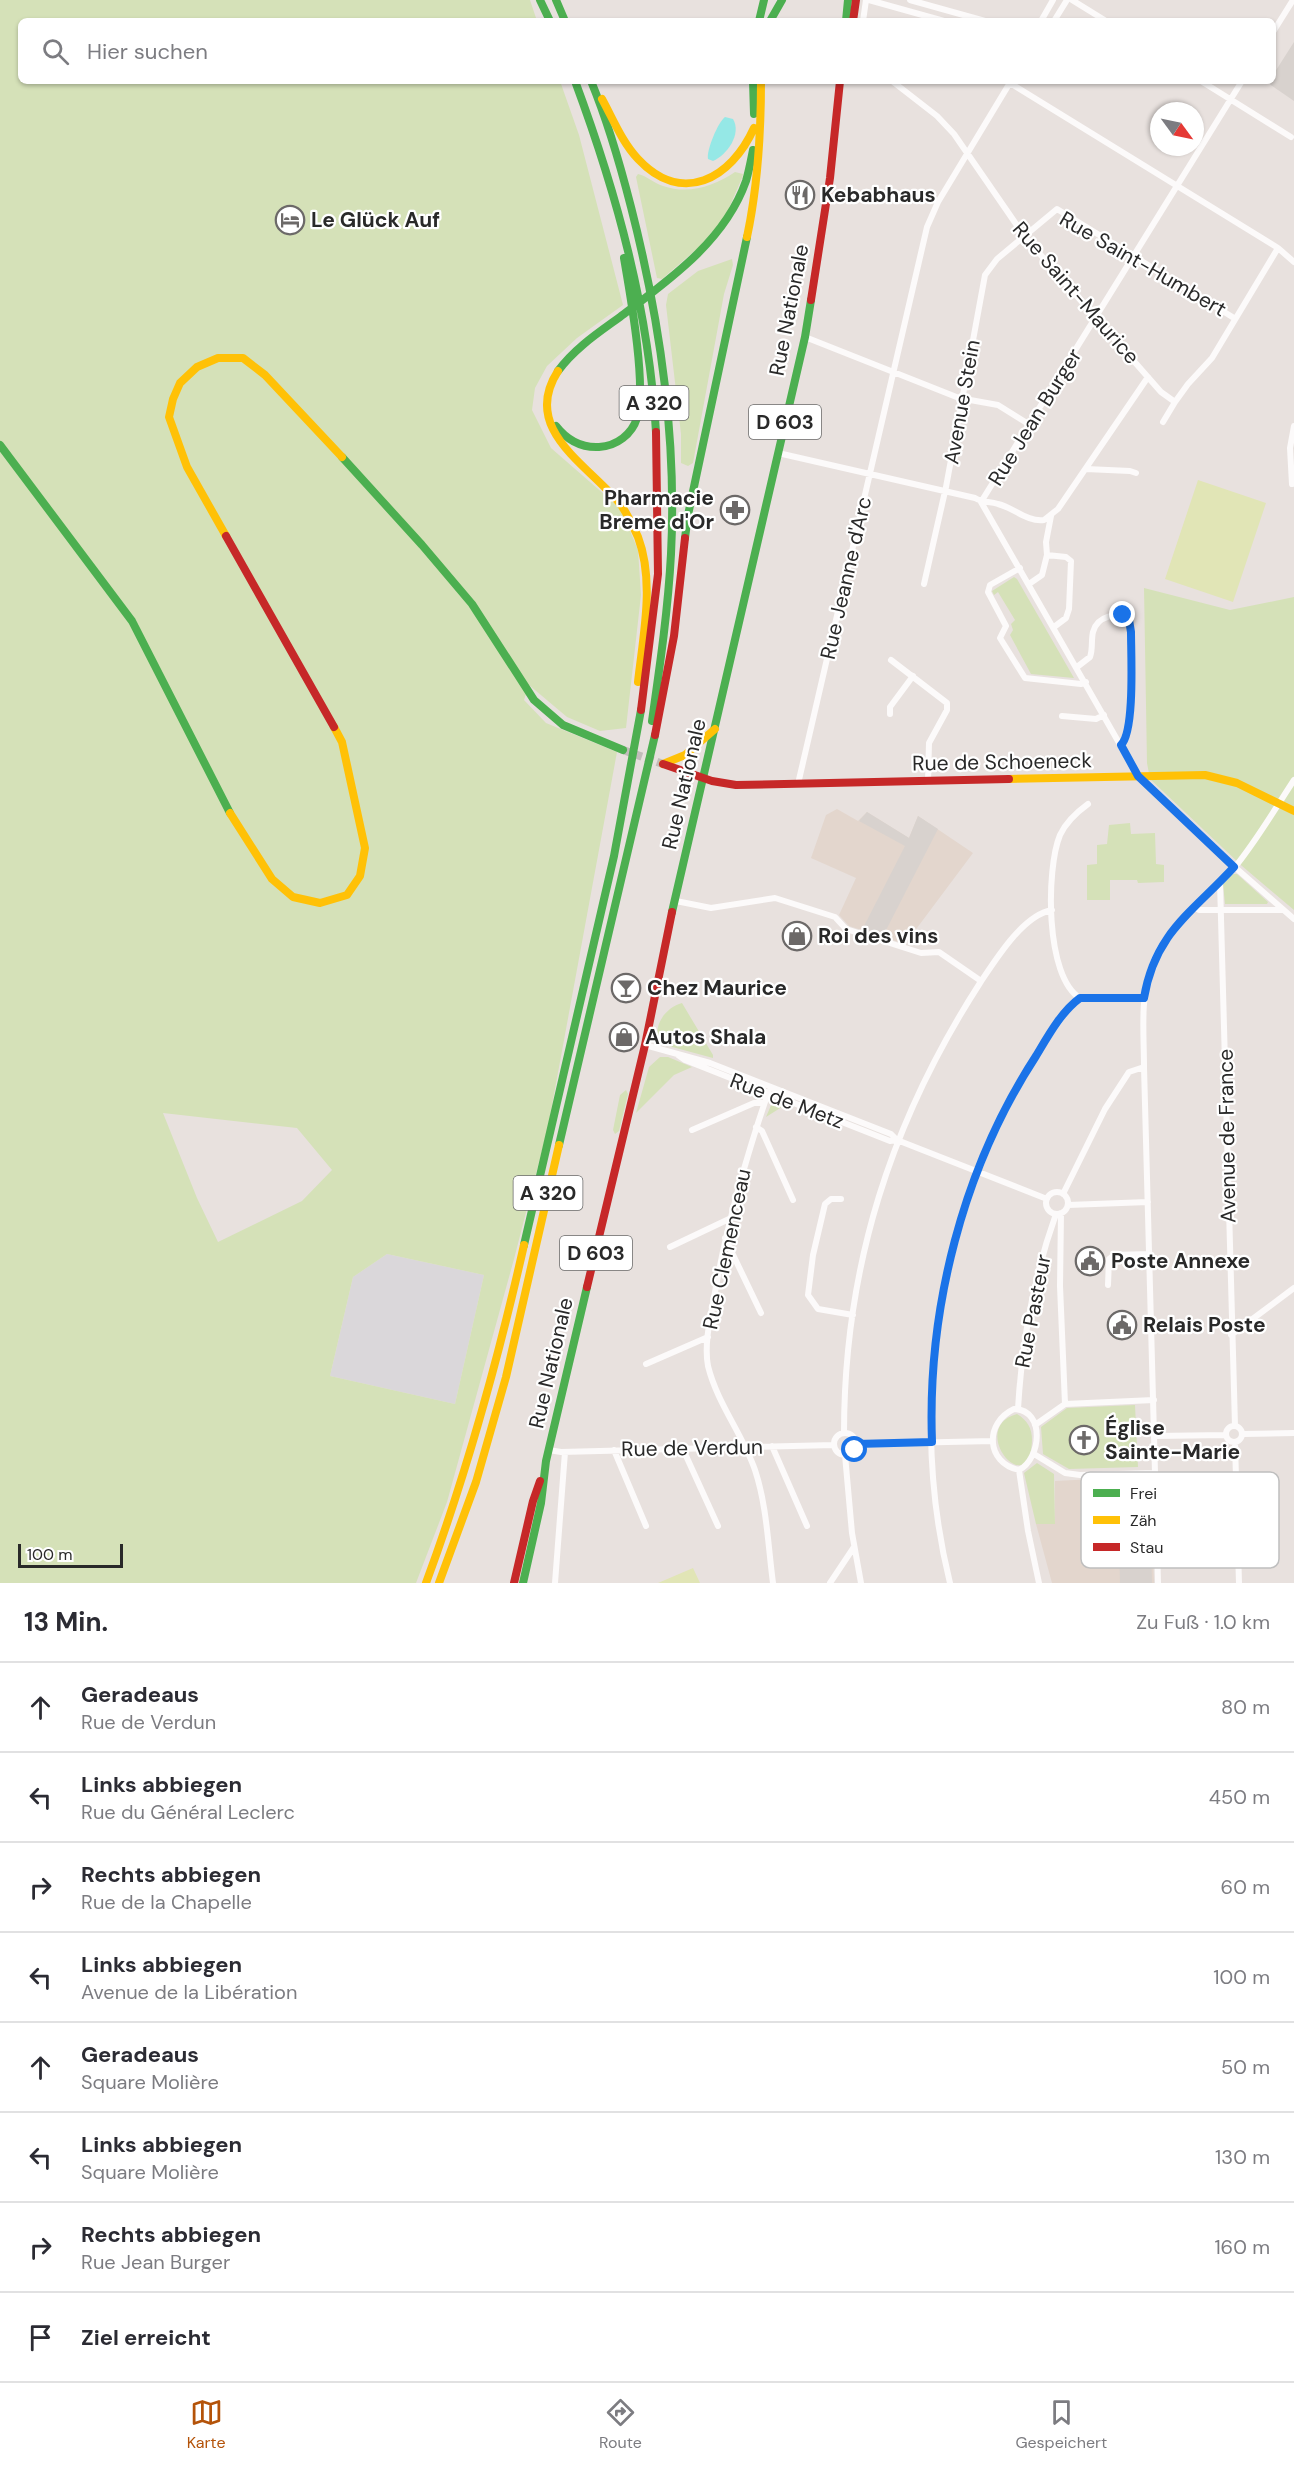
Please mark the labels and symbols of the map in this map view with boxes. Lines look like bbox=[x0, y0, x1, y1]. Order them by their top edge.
north arrow bbox=[1150, 102, 1204, 156]
restaurant icon: Kebabhaus bbox=[784, 179, 816, 211]
place label: Kebabhaus bbox=[821, 181, 936, 209]
hotel icon: Le Glück Auf bbox=[274, 204, 306, 236]
street label: Rue Saint-Humbert bbox=[1054, 205, 1232, 323]
place label: Le Glück Auf bbox=[311, 206, 440, 234]
street label: Rue Saint-Maurice bbox=[1006, 216, 1146, 370]
street label: Rue Nationale bbox=[763, 242, 815, 378]
street label: Avenue Stein bbox=[937, 337, 987, 467]
street label: Rue Jean Burger bbox=[982, 343, 1089, 491]
road number: A 320 bbox=[620, 386, 688, 420]
road number: D 603 bbox=[749, 405, 821, 439]
place label: Pharmacie Breme d'Or bbox=[599, 484, 714, 536]
pharmacy icon: Pharmacie Breme d'Or bbox=[719, 494, 751, 526]
street label: Rue Jeanne d'Arc bbox=[814, 494, 878, 662]
route end bbox=[1109, 601, 1135, 627]
street label: Rue Nationale bbox=[655, 716, 713, 852]
street label: Rue de Schoeneck bbox=[912, 746, 1093, 778]
shop icon: Roi des vins bbox=[781, 920, 813, 952]
place label: Roi des vins bbox=[818, 922, 938, 950]
bar icon: Chez Maurice bbox=[610, 972, 642, 1004]
place label: Chez Maurice bbox=[647, 974, 787, 1002]
shop icon: Autos Shala bbox=[608, 1021, 640, 1053]
place label: Autos Shala bbox=[645, 1023, 766, 1051]
street label: Avenue de France bbox=[1211, 1049, 1243, 1223]
street label: Rue de Metz bbox=[726, 1066, 848, 1136]
street label: Rue Clemenceau bbox=[696, 1166, 758, 1332]
road number: A 320 bbox=[514, 1176, 582, 1210]
road number: D 603 bbox=[560, 1236, 632, 1270]
public building icon: Poste Annexe bbox=[1074, 1245, 1106, 1277]
place label: Poste Annexe bbox=[1111, 1247, 1250, 1275]
street label: Rue Pasteur bbox=[1008, 1252, 1058, 1370]
street label: Rue Nationale bbox=[522, 1295, 580, 1431]
public building icon: Relais Poste bbox=[1106, 1309, 1138, 1341]
place label: Relais Poste bbox=[1143, 1311, 1266, 1339]
place label: Église Sainte-Marie bbox=[1105, 1414, 1240, 1466]
church icon: Église Sainte-Marie bbox=[1068, 1424, 1100, 1456]
street label: Rue de Verdun bbox=[621, 1433, 763, 1463]
route start bbox=[841, 1436, 867, 1462]
legend bbox=[1081, 1472, 1279, 1568]
text: Frei bbox=[1130, 1483, 1157, 1504]
text: Zäh bbox=[1130, 1510, 1157, 1531]
text: Stau bbox=[1130, 1537, 1163, 1558]
scale bar bbox=[18, 1541, 123, 1568]

